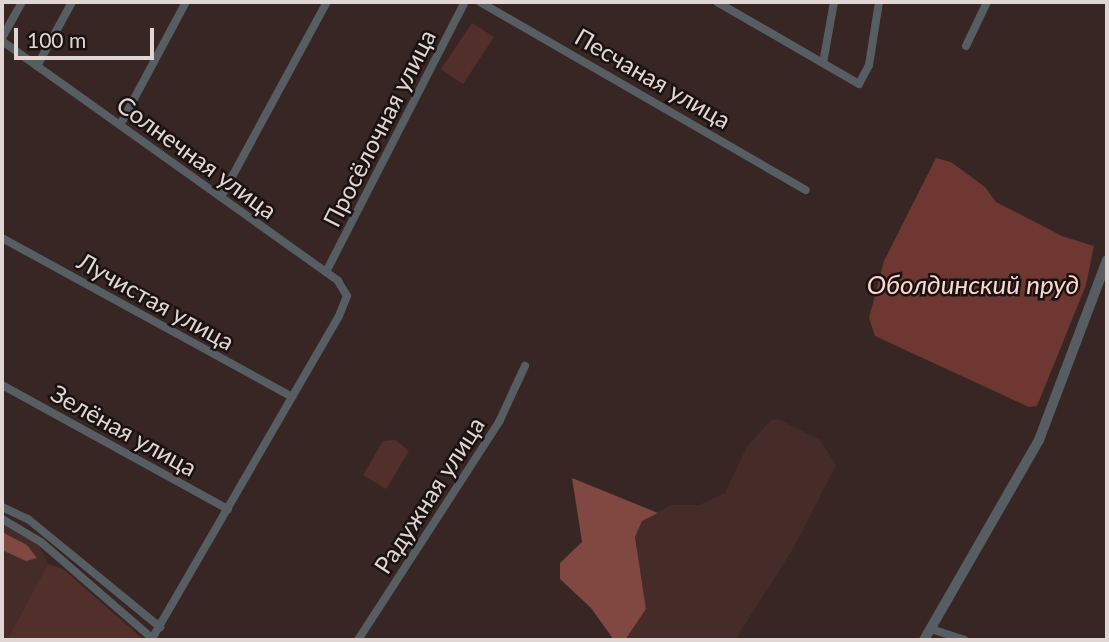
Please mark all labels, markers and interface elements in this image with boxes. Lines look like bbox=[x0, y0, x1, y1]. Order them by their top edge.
scale bar bbox=[18, 14, 158, 58]
street label: Песчаная улица bbox=[570, 22, 736, 134]
street label: Просёлочная улица bbox=[317, 25, 441, 231]
text: 100 m bbox=[27, 27, 86, 52]
street label: Солнечная улица bbox=[111, 89, 283, 225]
street label: Лучистая улица bbox=[73, 246, 239, 356]
water label: Оболдинский пруд bbox=[867, 269, 1079, 301]
street label: Зелёная улица bbox=[46, 378, 202, 482]
street label: Радужная улица bbox=[368, 411, 490, 579]

